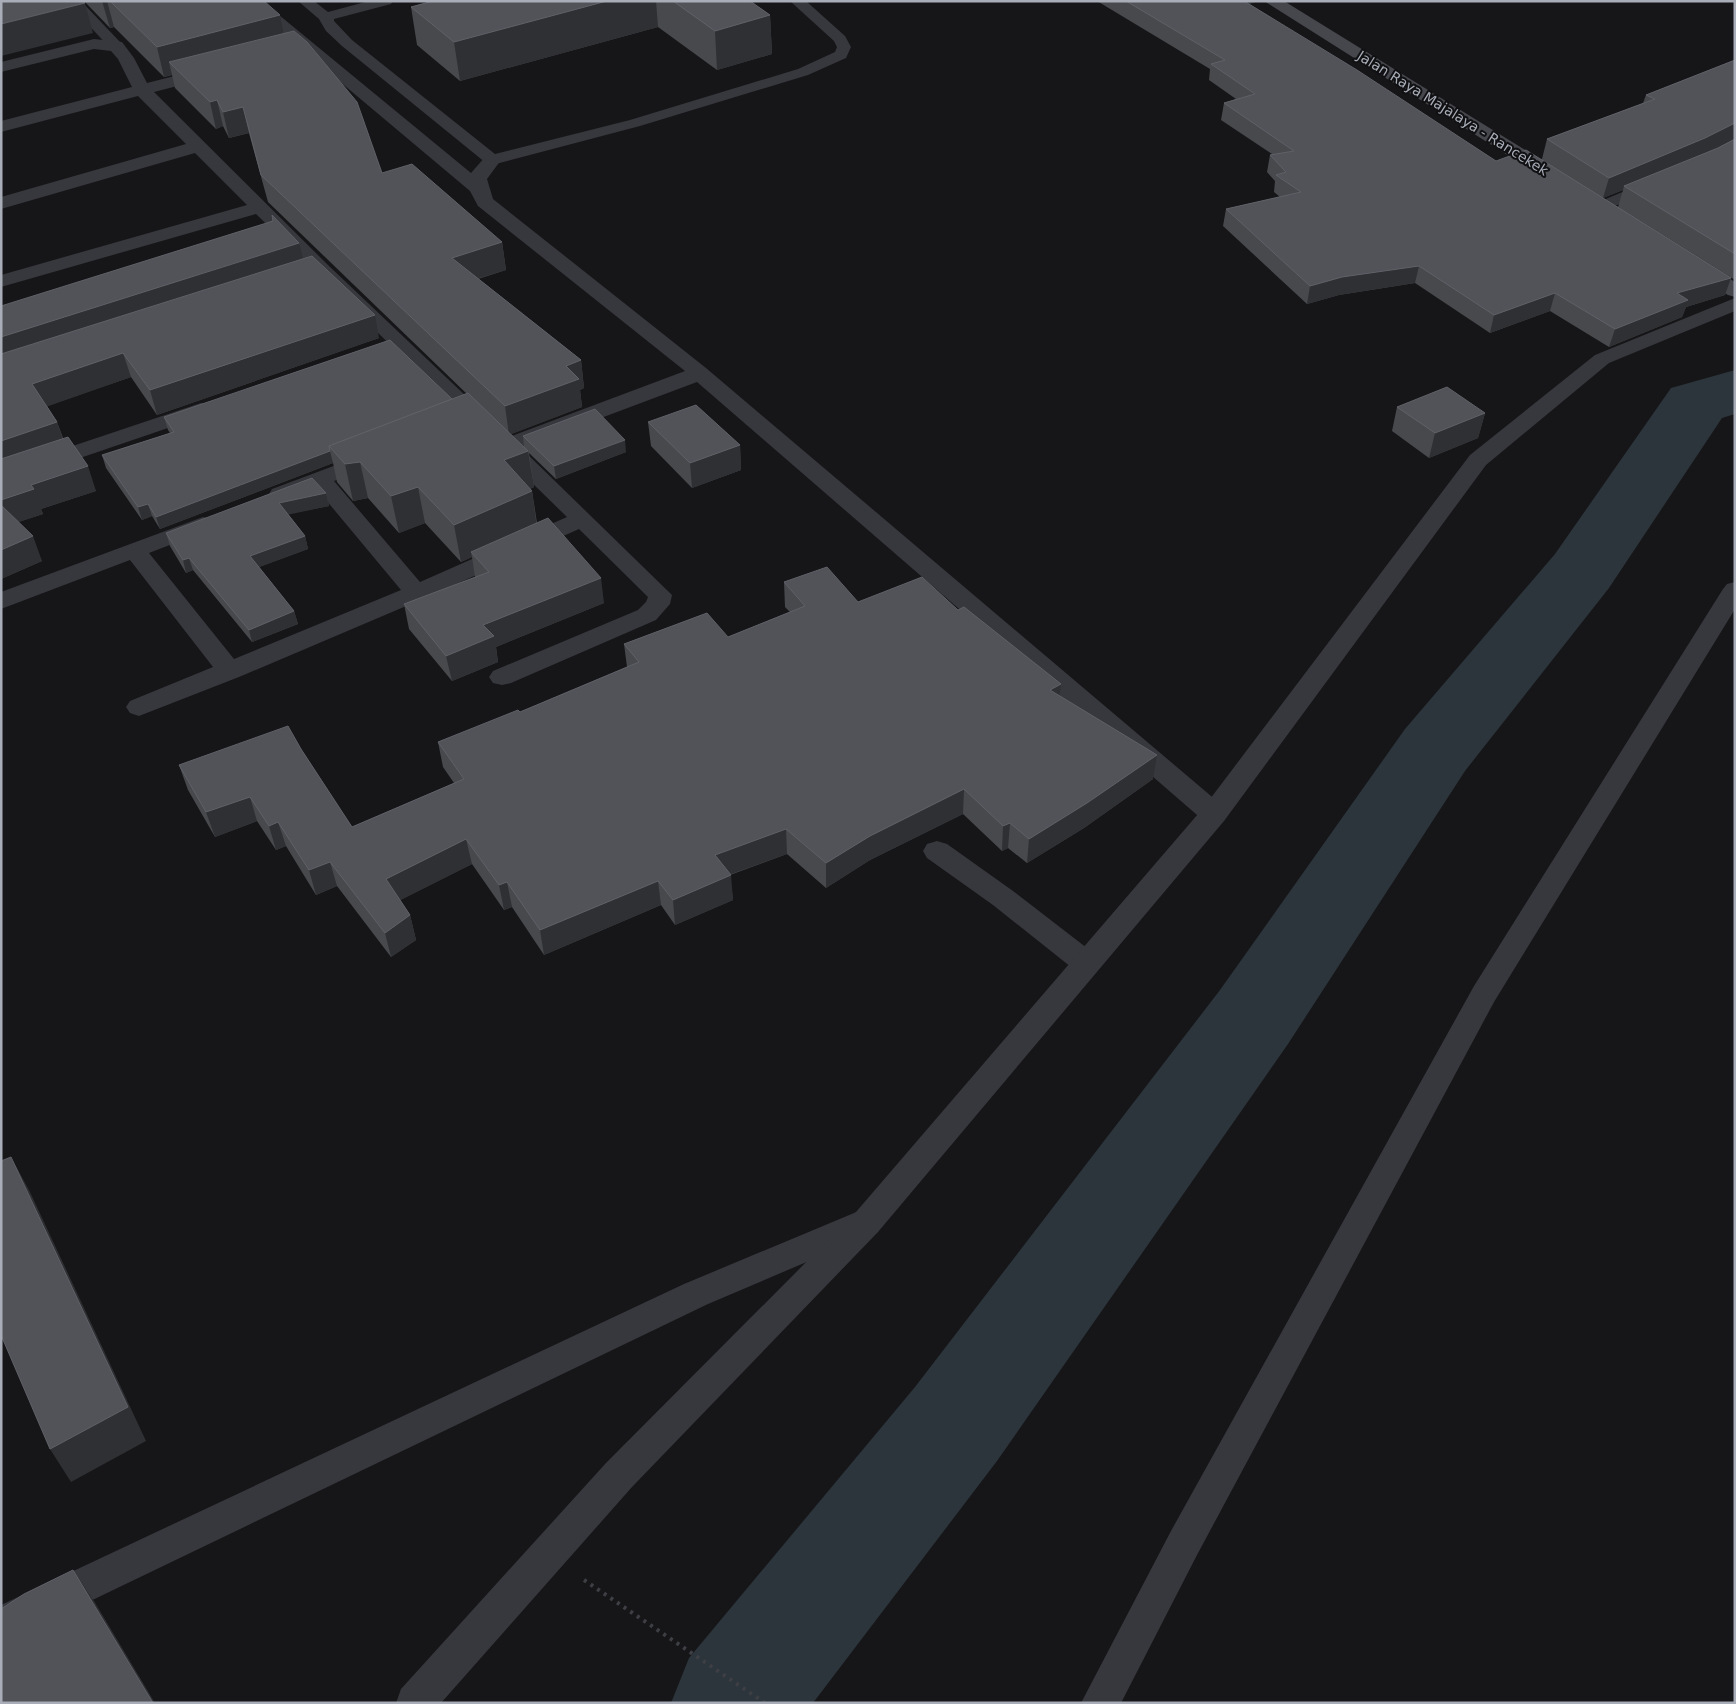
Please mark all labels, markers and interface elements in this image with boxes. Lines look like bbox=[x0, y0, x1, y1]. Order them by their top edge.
street label: Jalan Raya Majalaya - Rancekek bbox=[1354, 47, 1552, 179]

